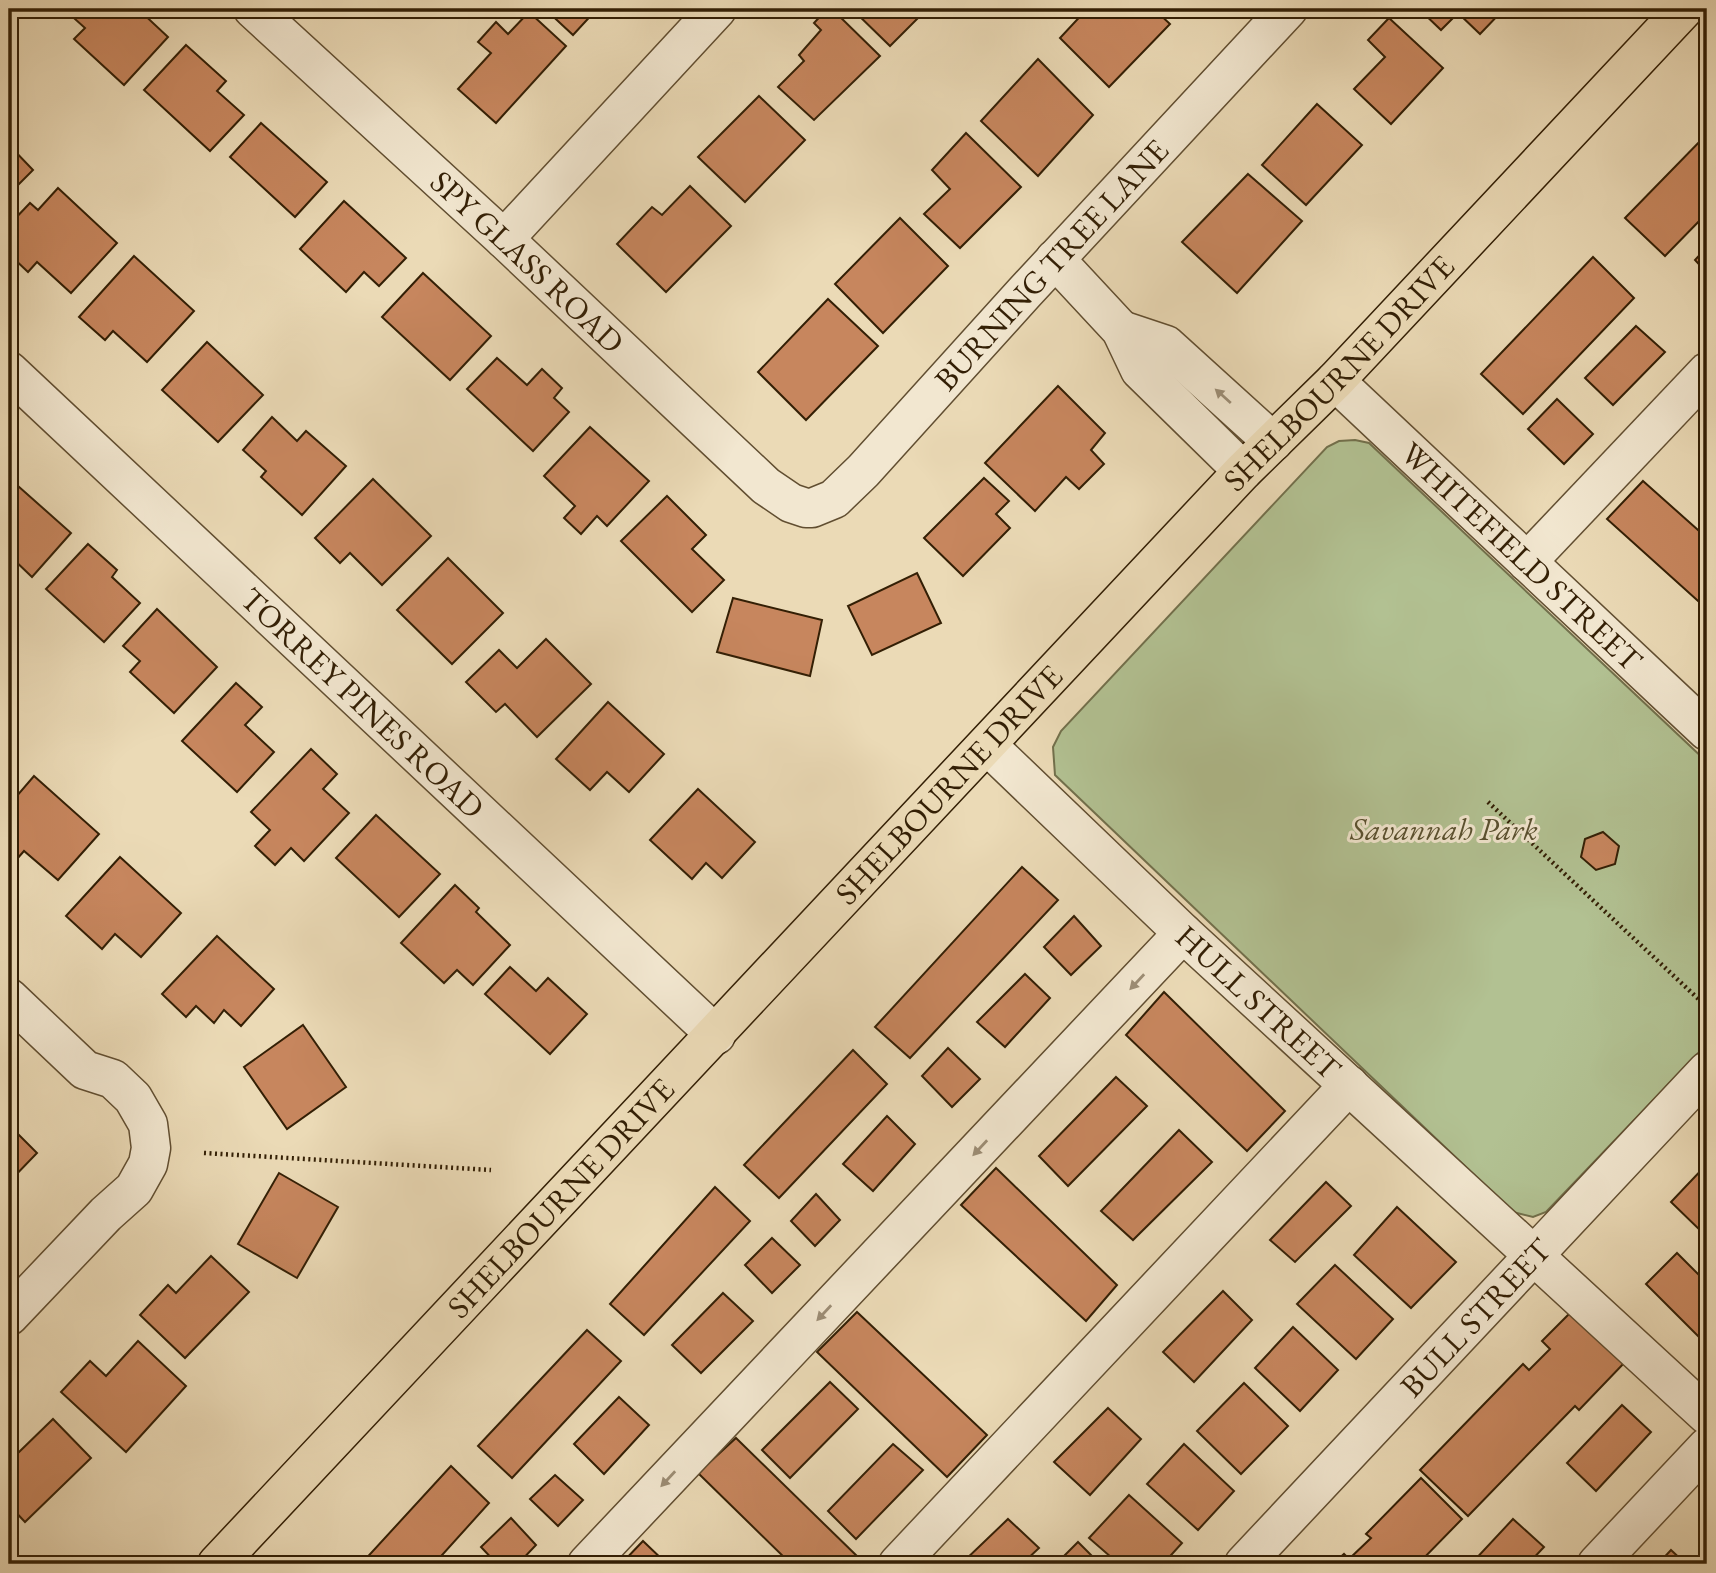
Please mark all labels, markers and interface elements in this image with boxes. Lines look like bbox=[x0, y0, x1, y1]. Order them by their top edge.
street label: BURNING TREE LANE bbox=[925, 130, 1178, 399]
street label: SPY GLASS ROAD bbox=[421, 161, 633, 363]
street label: SHELBOURNE DRIVE bbox=[1214, 246, 1464, 500]
one-way arrow bbox=[1214, 388, 1232, 404]
street label: WHITEFIELD STREET bbox=[1392, 433, 1652, 681]
street label: TORREY PINES ROAD bbox=[232, 578, 493, 828]
street label: SHELBOURNE DRIVE bbox=[826, 656, 1072, 914]
park label: Savannah Park bbox=[1349, 808, 1538, 850]
street label: HULL STREET bbox=[1167, 916, 1350, 1089]
one-way arrow bbox=[1129, 973, 1145, 990]
street label: SHELBOURNE DRIVE bbox=[438, 1069, 684, 1327]
one-way arrow bbox=[973, 1139, 989, 1156]
street label: BULL STREET bbox=[1391, 1229, 1561, 1406]
one-way arrow bbox=[817, 1304, 833, 1321]
one-way arrow bbox=[661, 1470, 677, 1487]

